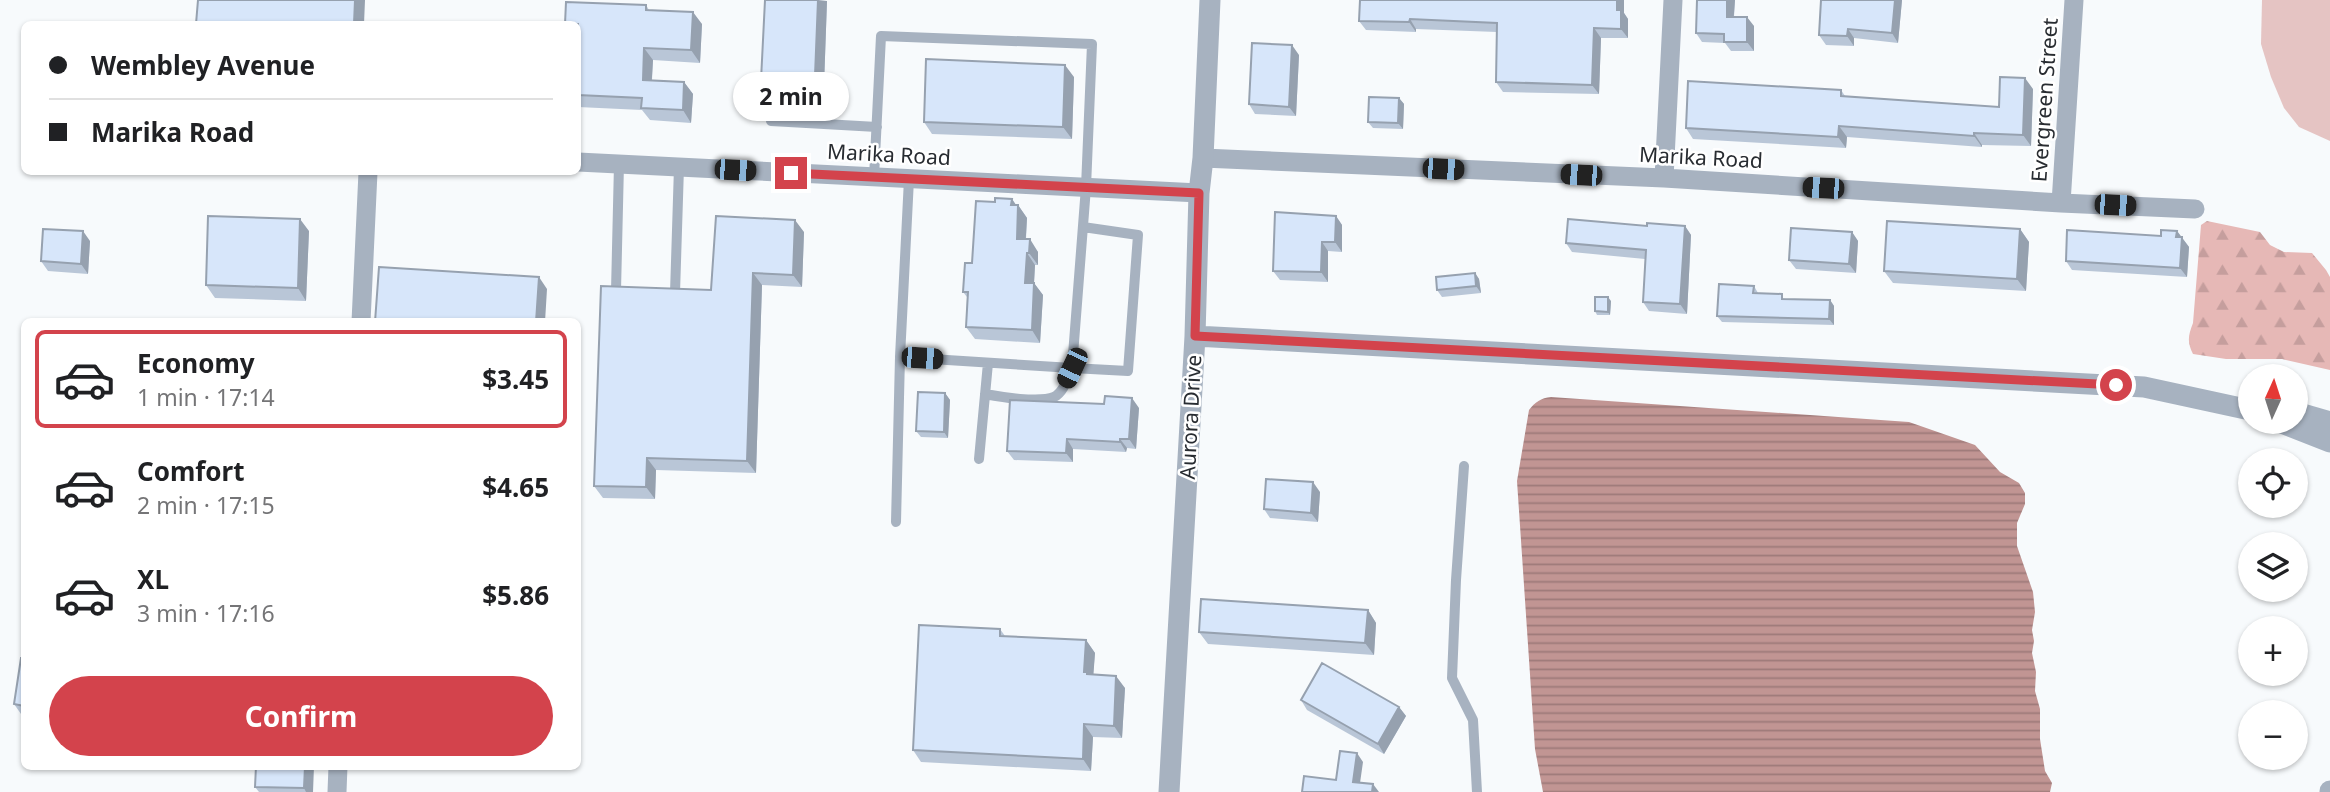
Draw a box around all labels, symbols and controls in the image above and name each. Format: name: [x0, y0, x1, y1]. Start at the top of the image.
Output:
street label: Evergreen Street: [2024, 16, 2064, 183]
text: Wembley Avenue: [91, 47, 315, 83]
callout: 2 min: [733, 72, 849, 120]
text: 2 min: [759, 80, 823, 112]
text: Marika Road: [91, 114, 254, 150]
street label: Marika Road: [826, 137, 952, 171]
street label: Marika Road: [1638, 140, 1764, 174]
route end: [775, 157, 807, 189]
car: [1422, 157, 1465, 181]
car: [714, 158, 757, 182]
car: [1560, 163, 1603, 187]
car: [1802, 176, 1845, 200]
car: [2094, 193, 2137, 217]
text: Economy: [137, 345, 255, 381]
car: [1054, 345, 1091, 391]
car: [901, 346, 944, 370]
icon: car: [53, 348, 116, 411]
street label: Aurora Drive: [1173, 354, 1207, 480]
text: $3.45: [482, 361, 549, 397]
north arrow: [2238, 364, 2308, 434]
map controls: [2238, 364, 2308, 770]
route start: [2100, 369, 2132, 401]
text: 1 min · 17:14: [137, 381, 275, 413]
button: locate: [2238, 448, 2308, 518]
text: Comfort: [137, 453, 245, 489]
icon: car: [53, 456, 116, 519]
text: $4.65: [482, 469, 549, 505]
text: 2 min · 17:15: [137, 489, 275, 521]
button: layers: [2238, 532, 2308, 602]
text: XL: [137, 561, 169, 597]
icon: car: [53, 564, 116, 627]
text: $5.86: [482, 577, 549, 613]
text: 3 min · 17:16: [137, 597, 275, 629]
button: +: [2238, 616, 2308, 686]
button: Confirm: [49, 676, 553, 756]
button: −: [2238, 700, 2308, 770]

